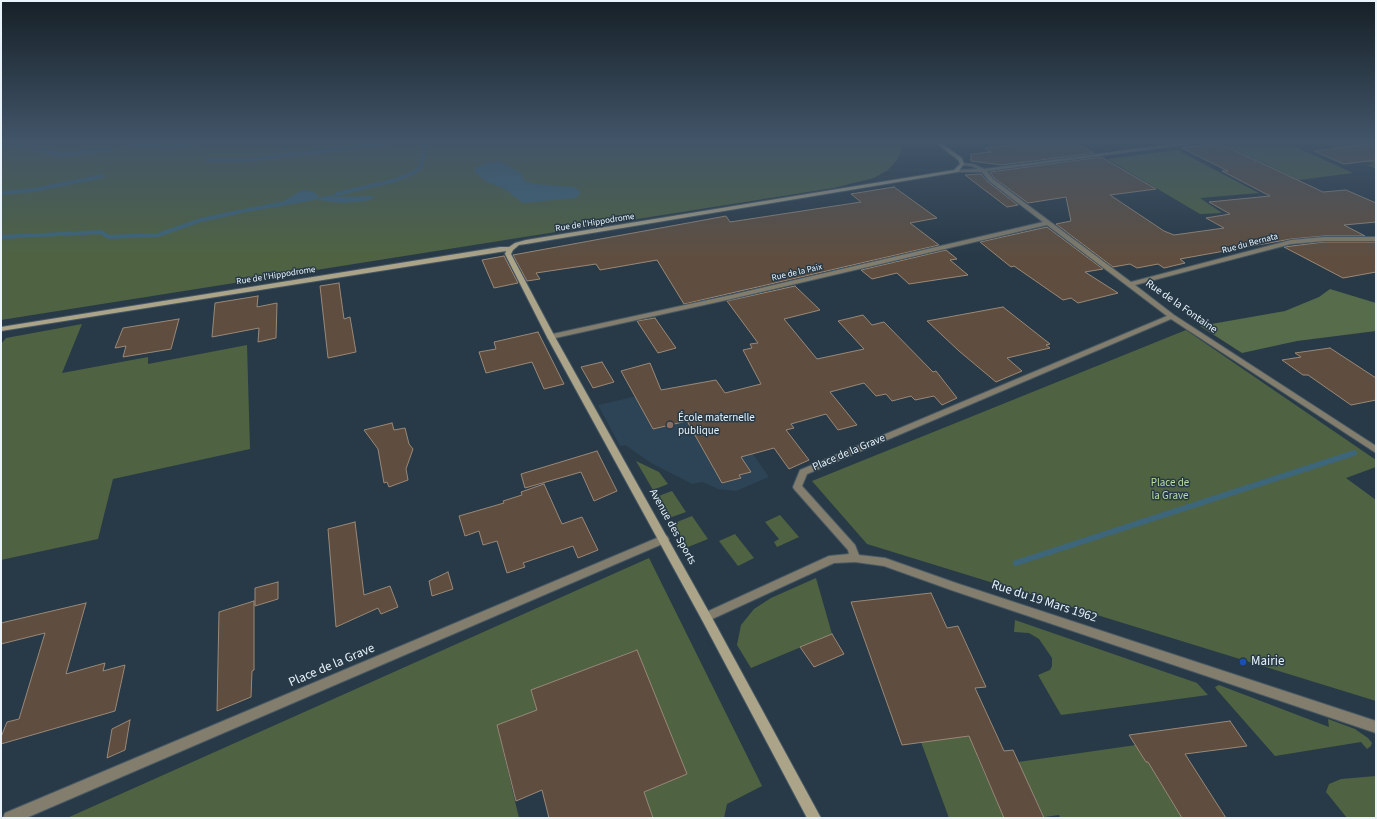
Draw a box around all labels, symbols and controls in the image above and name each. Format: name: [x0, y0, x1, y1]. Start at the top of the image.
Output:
street label: Rue de l'Hippodrome: [555, 211, 635, 235]
street label: Rue du Bernata: [1221, 231, 1279, 257]
street label: Rue de la Paix: [771, 262, 823, 284]
street label: Rue de l'Hippodrome: [236, 264, 316, 288]
street label: Rue de la Fontaine: [1143, 277, 1219, 337]
place label: École maternelle publique: [678, 412, 755, 438]
marker: École maternelle publique: [665, 420, 675, 430]
street label: Place de la Grave: [811, 432, 887, 474]
park label: Place de la Grave: [1151, 477, 1189, 503]
street label: Avenue des Sports: [646, 487, 698, 567]
street label: Rue du 19 Mars 1962: [989, 578, 1099, 626]
street label: Place de la Grave: [287, 641, 377, 691]
place label: Mairie: [1251, 654, 1284, 670]
marker: Mairie: [1238, 657, 1248, 667]

